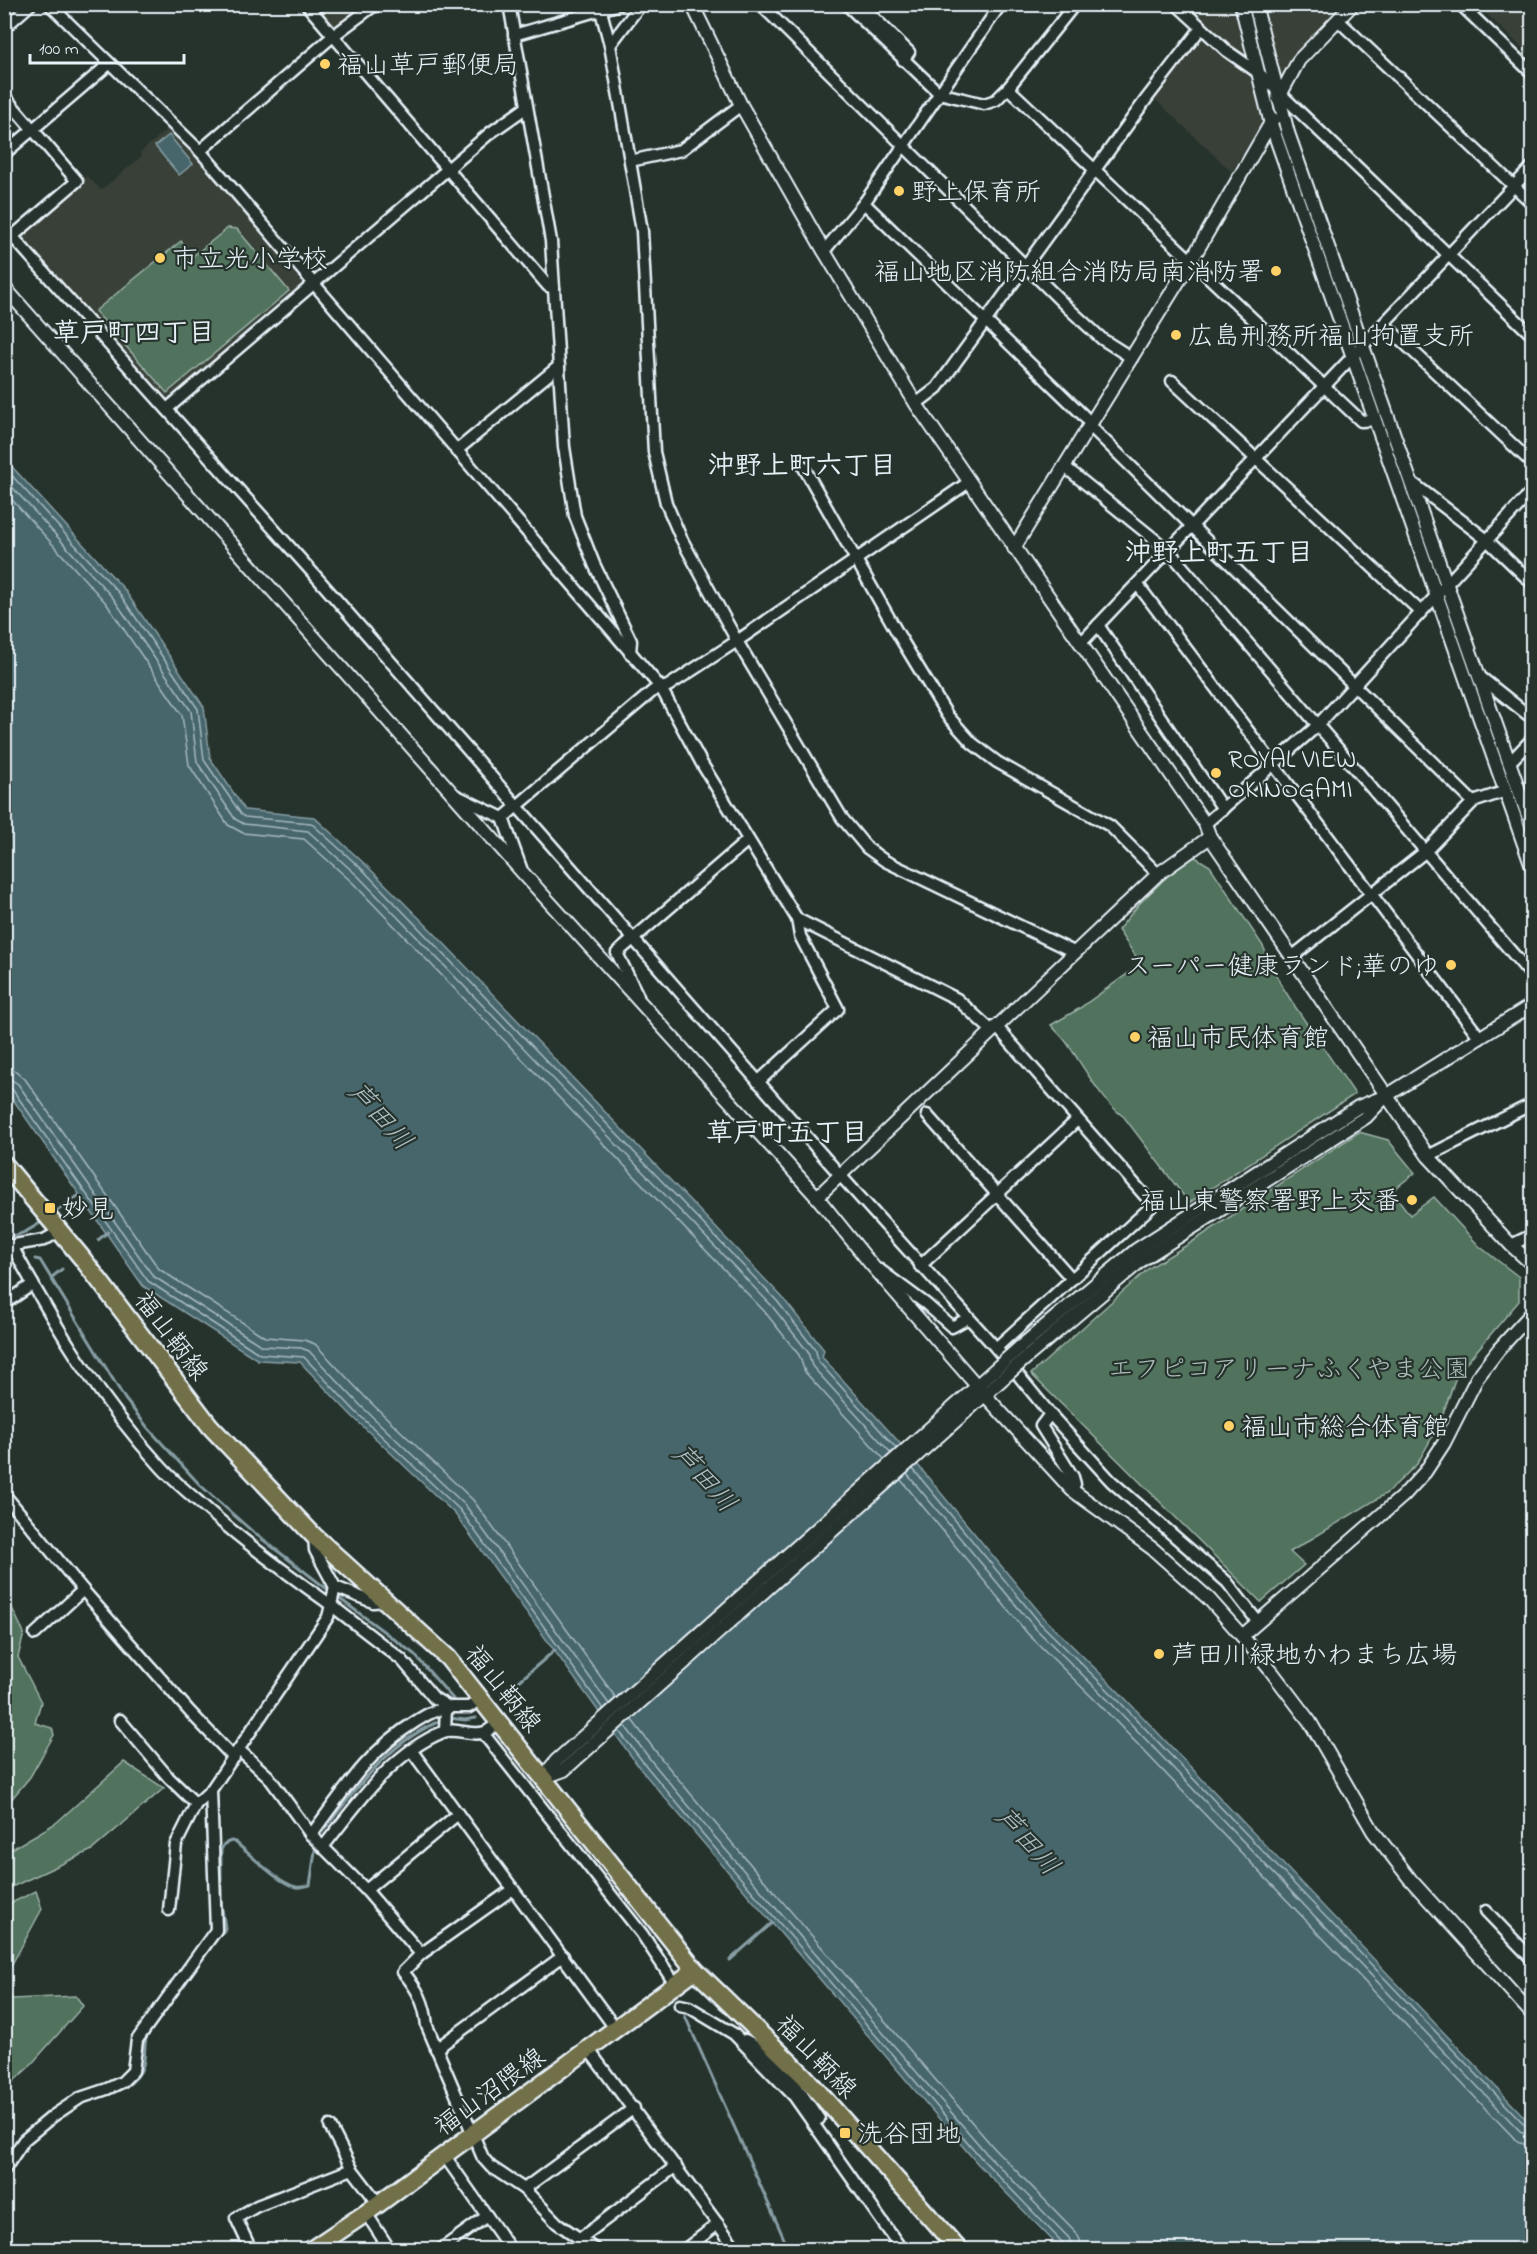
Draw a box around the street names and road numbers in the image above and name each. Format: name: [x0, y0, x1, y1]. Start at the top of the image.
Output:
street label: 福山鞆線: [123, 1284, 216, 1390]
street label: 福山鞆線: [454, 1638, 549, 1742]
street label: 福山鞆線: [765, 2007, 865, 2109]
street label: 福山沼隈線: [427, 2040, 555, 2147]

